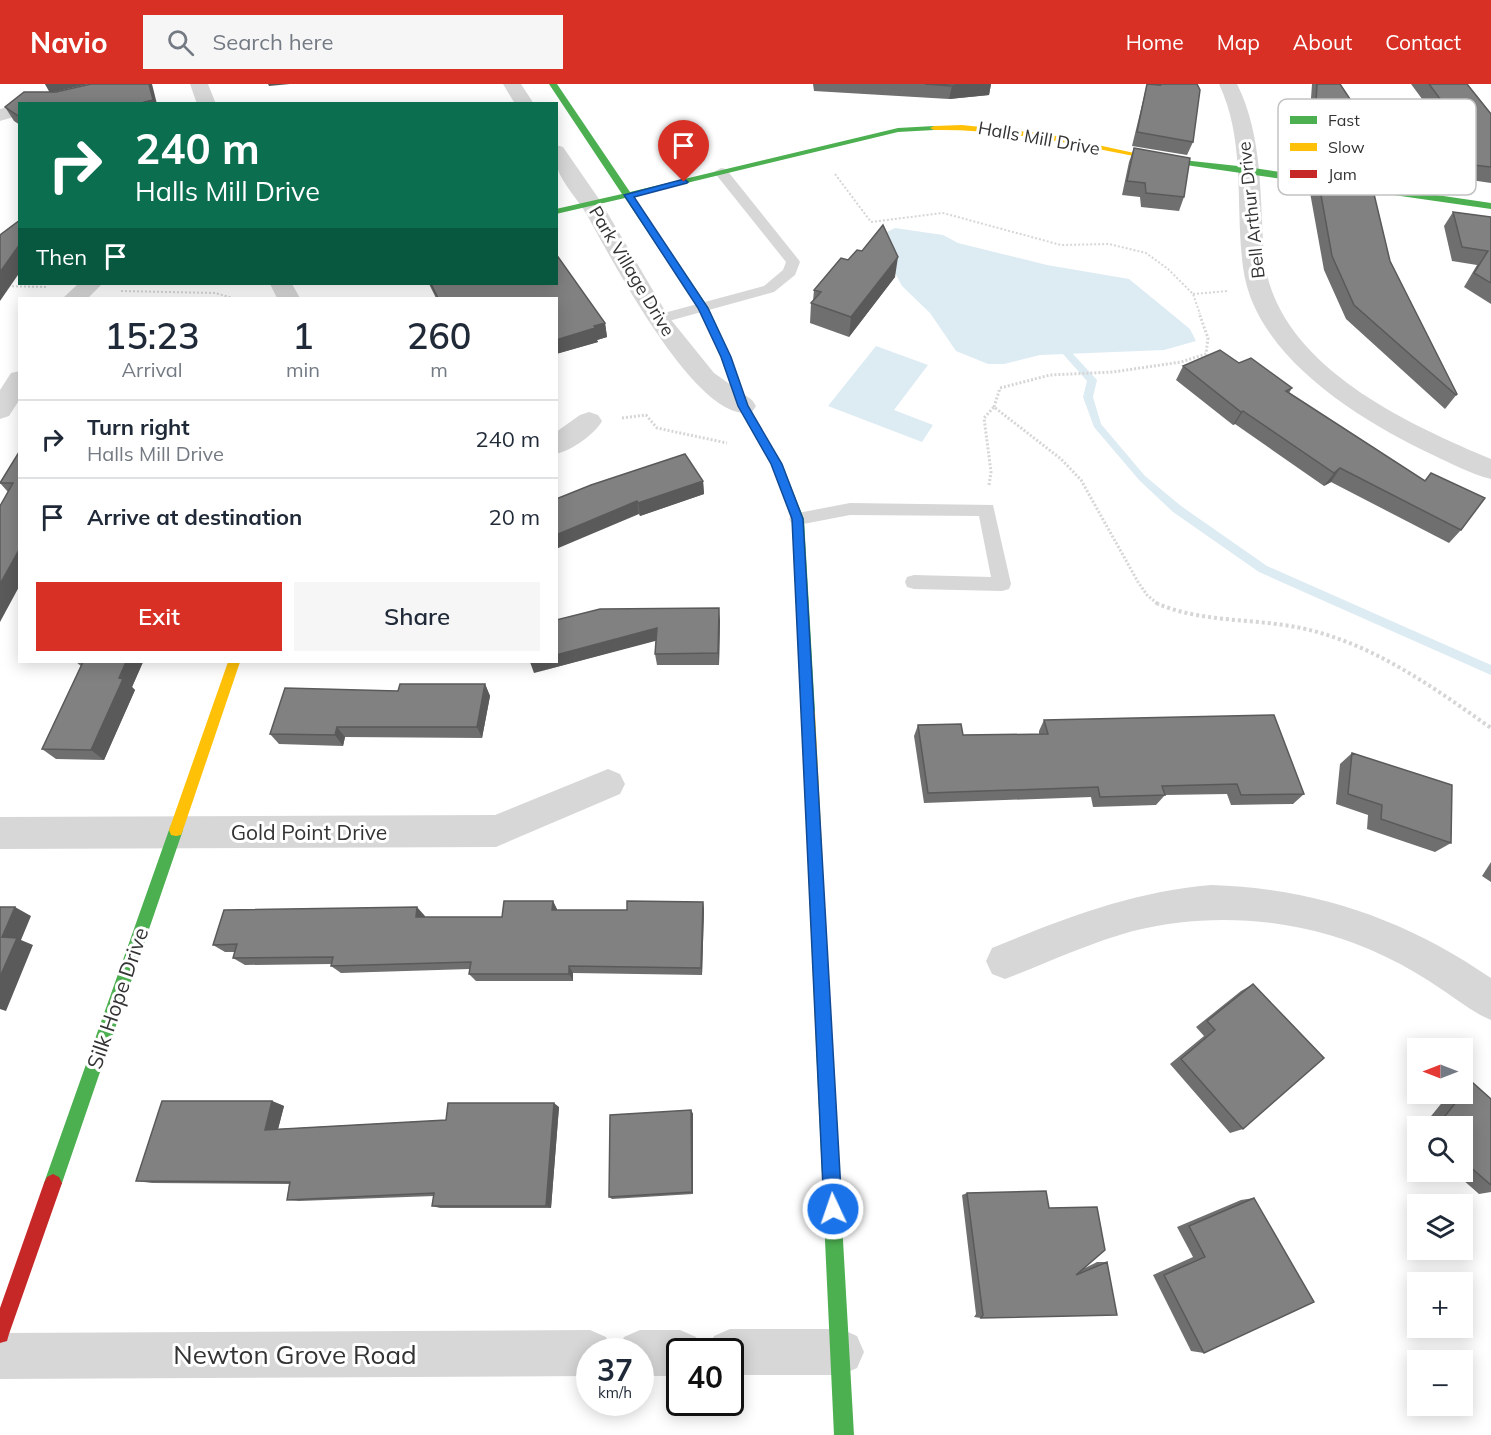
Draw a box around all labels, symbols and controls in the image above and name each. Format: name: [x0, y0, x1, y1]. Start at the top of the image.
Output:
search box: [143, 15, 563, 69]
text: Navio: [30, 25, 107, 60]
icon: search: [164, 26, 197, 59]
text: Search here: [212, 28, 333, 56]
text: Home: [1126, 29, 1184, 55]
text: Map: [1217, 29, 1260, 55]
text: About: [1293, 29, 1352, 55]
text: Contact: [1385, 29, 1461, 55]
legend: [1278, 99, 1476, 195]
text: Fast: [1328, 110, 1360, 130]
street label: Halls Mill Drive: [976, 116, 1102, 160]
pin: [658, 120, 709, 182]
text: 240 m: [135, 122, 260, 175]
icon: right: [36, 126, 114, 204]
icon: arrive: [667, 129, 700, 162]
text: Slow: [1328, 137, 1365, 157]
street label: Bell Arthur Drive: [1232, 140, 1270, 280]
text: Jam: [1328, 164, 1357, 184]
text: Halls Mill Drive: [135, 174, 320, 208]
street label: Park Village Drive: [584, 202, 680, 340]
icon: arrive: [99, 240, 132, 273]
text: Then: [36, 243, 87, 271]
text: 15:23: [105, 313, 199, 358]
text: 1: [292, 313, 314, 358]
text: 260: [407, 313, 471, 358]
text: Arrival: [121, 357, 183, 382]
text: min: [286, 357, 320, 382]
text: m: [430, 357, 448, 382]
text: Turn right: [87, 413, 190, 441]
icon: right: [36, 423, 69, 456]
text: 240 m: [475, 425, 540, 453]
text: Halls Mill Drive: [87, 441, 224, 466]
icon: arrive: [36, 501, 69, 534]
text: Arrive at destination: [87, 503, 302, 531]
text: 20 m: [489, 503, 540, 531]
button: Exit: [36, 582, 282, 651]
button: Share: [294, 582, 540, 651]
street label: Gold Point Drive: [231, 819, 387, 845]
street label: Silk Hope Drive: [81, 924, 153, 1072]
north arrow: [1407, 1038, 1473, 1104]
map controls: [1407, 1038, 1473, 1416]
button: search: [1407, 1116, 1473, 1182]
position arrow: [801, 1177, 865, 1241]
button: layers: [1407, 1194, 1473, 1260]
button: +: [1407, 1272, 1473, 1338]
street label: Newton Grove Road: [173, 1338, 417, 1371]
speed limit sign: 40: [666, 1338, 744, 1416]
button: −: [1407, 1350, 1473, 1416]
text: 37: [597, 1351, 633, 1389]
text: km/h: [598, 1383, 632, 1402]

